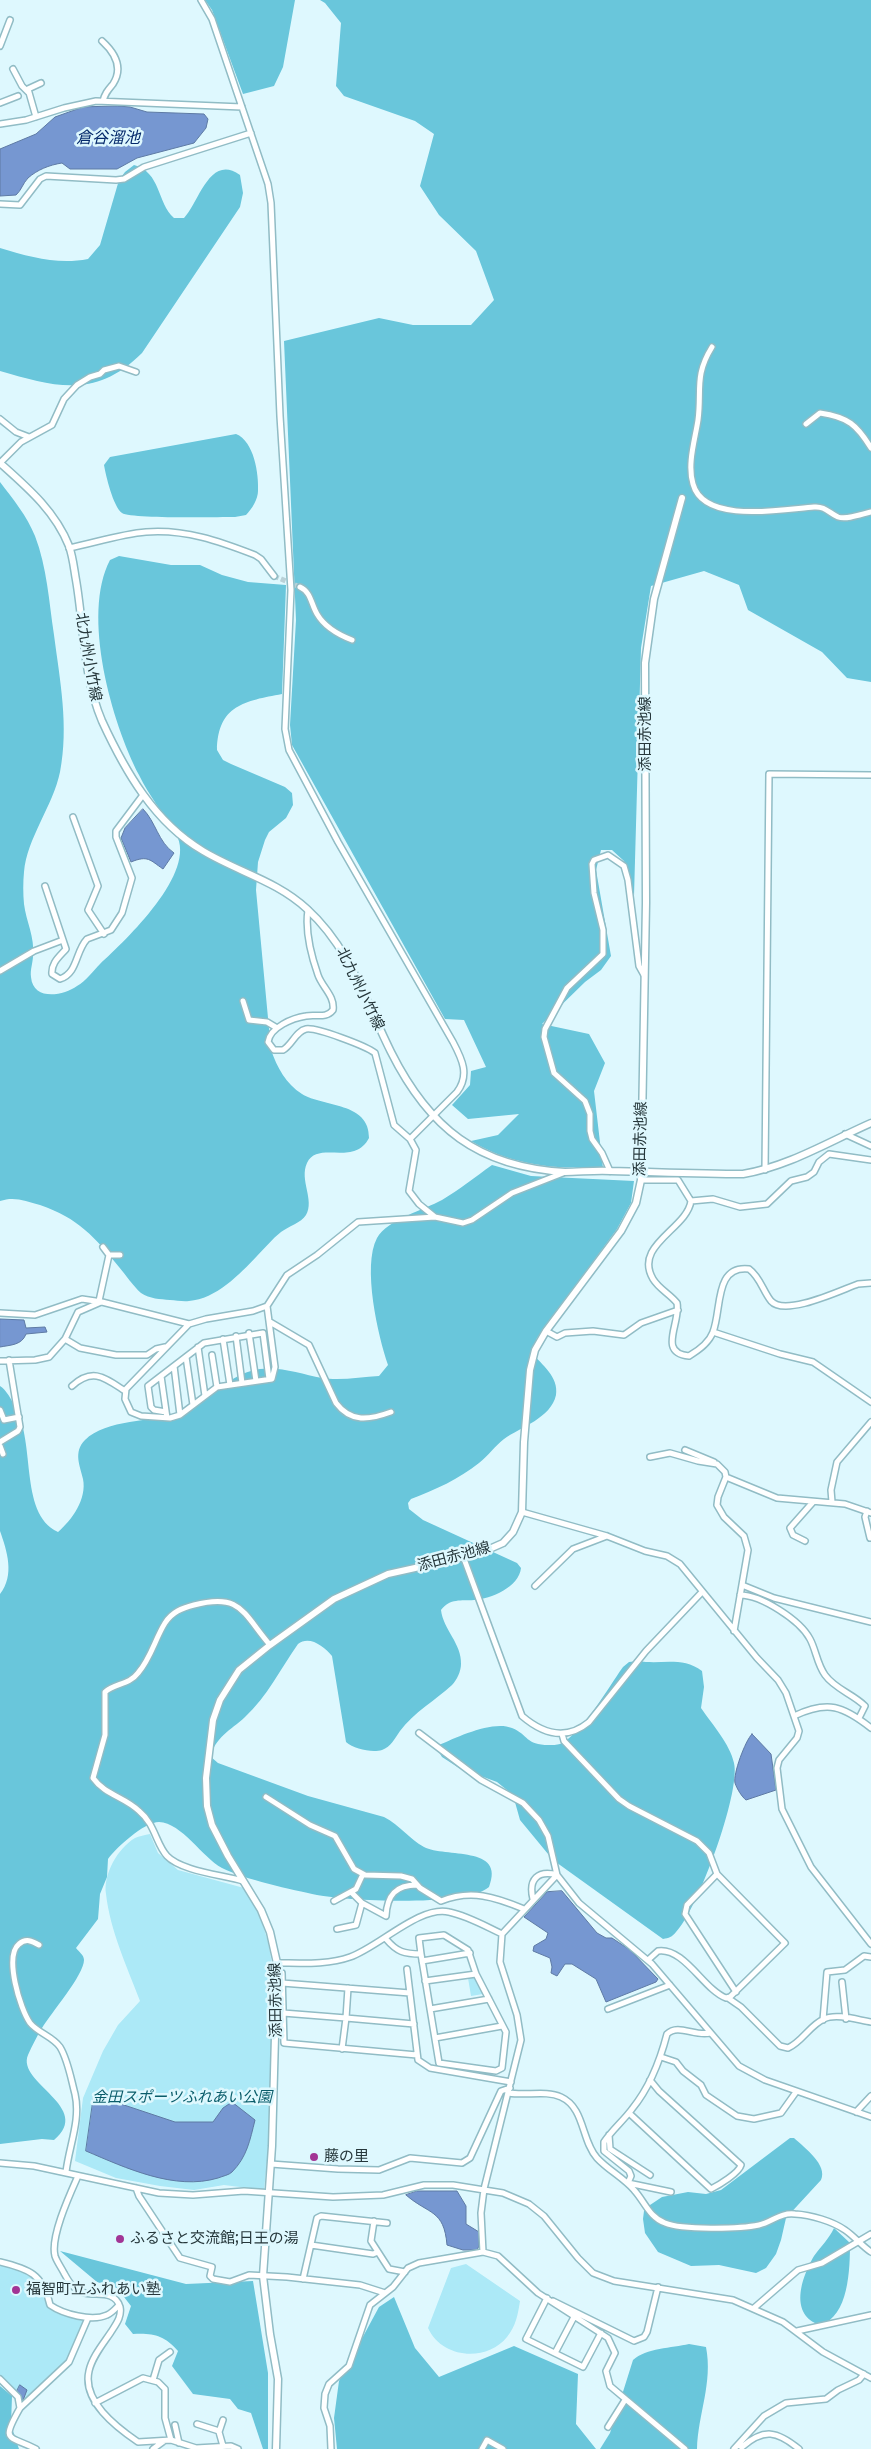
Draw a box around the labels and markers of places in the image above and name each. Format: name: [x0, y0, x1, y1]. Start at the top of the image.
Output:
place label: 藤の里: [324, 2148, 369, 2166]
marker: 藤の里: [308, 2151, 320, 2163]
place label: ふるさと交流館;日王の湯: [130, 2230, 299, 2248]
marker: ふるさと交流館;日王の湯: [114, 2233, 126, 2245]
place label: 福智町立ふれあい塾: [26, 2281, 161, 2299]
marker: 福智町立ふれあい塾: [10, 2284, 22, 2296]

